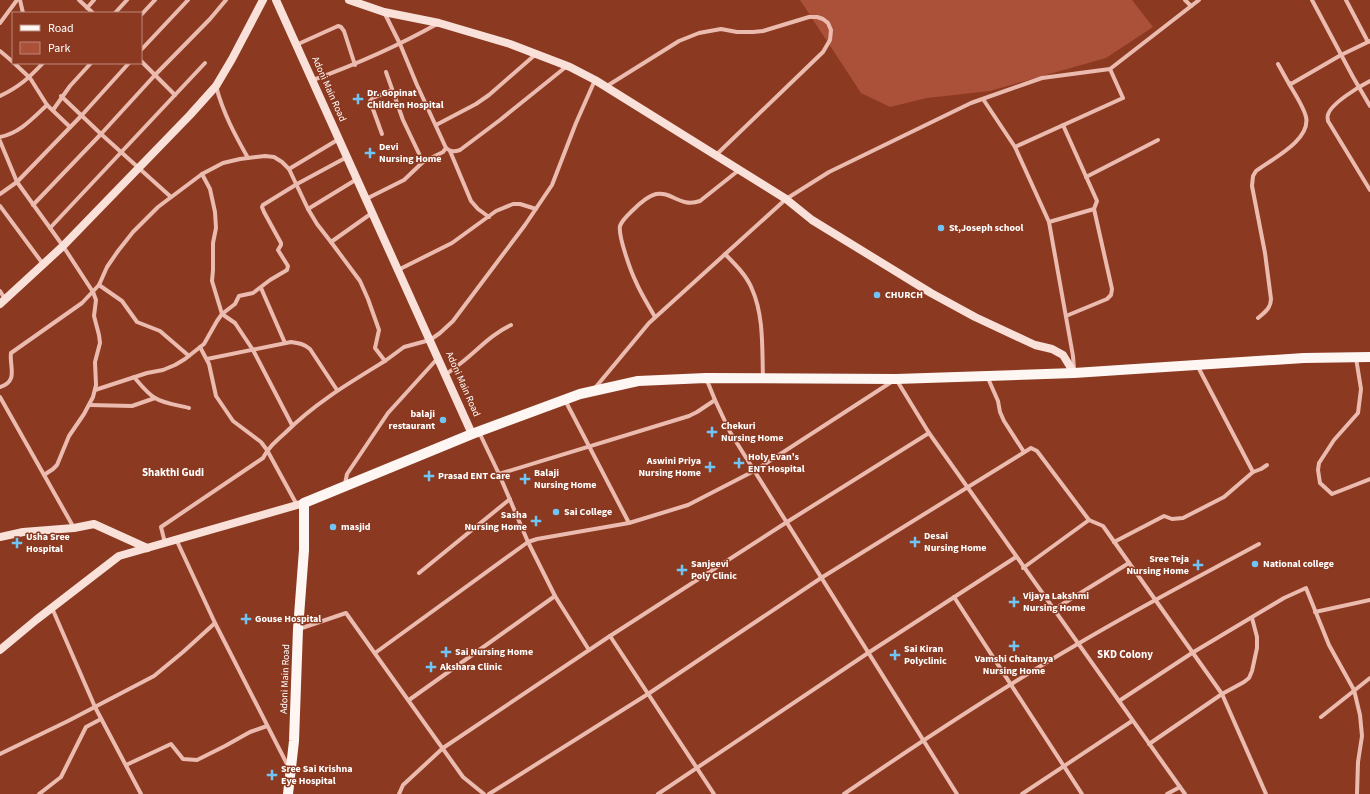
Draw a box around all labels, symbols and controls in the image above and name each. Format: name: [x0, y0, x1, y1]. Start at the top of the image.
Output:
legend: [12, 12, 142, 64]
text: Road: [48, 20, 74, 37]
text: Park: [48, 40, 70, 57]
street label: Adoni Main Road: [308, 54, 350, 124]
place label: Dr. Gopinat Children Hospital: [367, 86, 444, 112]
marker: Dr. Gopinat Children Hospital: [352, 93, 364, 105]
place label: Devi Nursing Home: [379, 140, 442, 166]
marker: Devi Nursing Home: [364, 147, 376, 159]
place label: St,Joseph school: [949, 221, 1024, 235]
marker: St,Joseph school: [936, 223, 946, 233]
place label: CHURCH: [885, 288, 923, 302]
marker: CHURCH: [872, 290, 882, 300]
street label: Adoni Main Road: [442, 349, 484, 419]
place label: balaji restaurant: [389, 407, 435, 433]
marker: balaji restaurant: [438, 415, 448, 425]
place label: Chekuri Nursing Home: [721, 419, 784, 445]
marker: Chekuri Nursing Home: [706, 426, 718, 438]
place label: Holy Evan's ENT Hospital: [748, 450, 805, 476]
place label: Aswini Priya Nursing Home: [638, 454, 701, 480]
marker: Holy Evan's ENT Hospital: [733, 457, 745, 469]
marker: Aswini Priya Nursing Home: [704, 461, 716, 473]
district label: Shakthi Gudi: [142, 465, 204, 480]
place label: Balaji Nursing Home: [534, 466, 597, 492]
place label: Prasad ENT Care: [438, 469, 510, 483]
marker: Prasad ENT Care: [423, 470, 435, 482]
marker: Balaji Nursing Home: [519, 473, 531, 485]
place label: Sai College: [564, 505, 612, 519]
marker: Sai College: [551, 507, 561, 517]
place label: Sasha Nursing Home: [464, 508, 527, 534]
marker: Sasha Nursing Home: [530, 515, 542, 527]
place label: masjid: [341, 520, 371, 534]
marker: masjid: [328, 522, 338, 532]
place label: Desai Nursing Home: [924, 529, 987, 555]
place label: Usha Sree Hospital: [26, 530, 70, 556]
marker: Desai Nursing Home: [909, 536, 921, 548]
marker: Usha Sree Hospital: [11, 537, 23, 549]
place label: Sree Teja Nursing Home: [1126, 552, 1189, 578]
place label: Sanjeevi Poly Clinic: [691, 557, 737, 583]
place label: National college: [1263, 557, 1334, 571]
marker: Sree Teja Nursing Home: [1192, 559, 1204, 571]
marker: National college: [1250, 559, 1260, 569]
marker: Sanjeevi Poly Clinic: [676, 564, 688, 576]
place label: Vijaya Lakshmi Nursing Home: [1022, 589, 1089, 615]
marker: Vijaya Lakshmi Nursing Home: [1008, 596, 1020, 608]
place label: Gouse Hospital: [255, 612, 321, 626]
marker: Gouse Hospital: [240, 613, 252, 625]
marker: Vamshi Chaitanya Nursing Home: [1008, 640, 1020, 652]
place label: Sai Kiran Polyclinic: [904, 642, 947, 668]
street label: Adoni Main Road: [277, 644, 293, 714]
place label: Sai Nursing Home: [455, 645, 533, 659]
marker: Sai Nursing Home: [440, 646, 452, 658]
district label: SKD Colony: [1097, 647, 1153, 662]
marker: Sai Kiran Polyclinic: [889, 649, 901, 661]
place label: Vamshi Chaitanya Nursing Home: [974, 652, 1053, 678]
place label: Akshara Clinic: [439, 660, 503, 674]
marker: Akshara Clinic: [425, 661, 437, 673]
place label: Sree Sai Krishna Eye Hospital: [281, 762, 352, 788]
marker: Sree Sai Krishna Eye Hospital: [266, 769, 278, 781]

